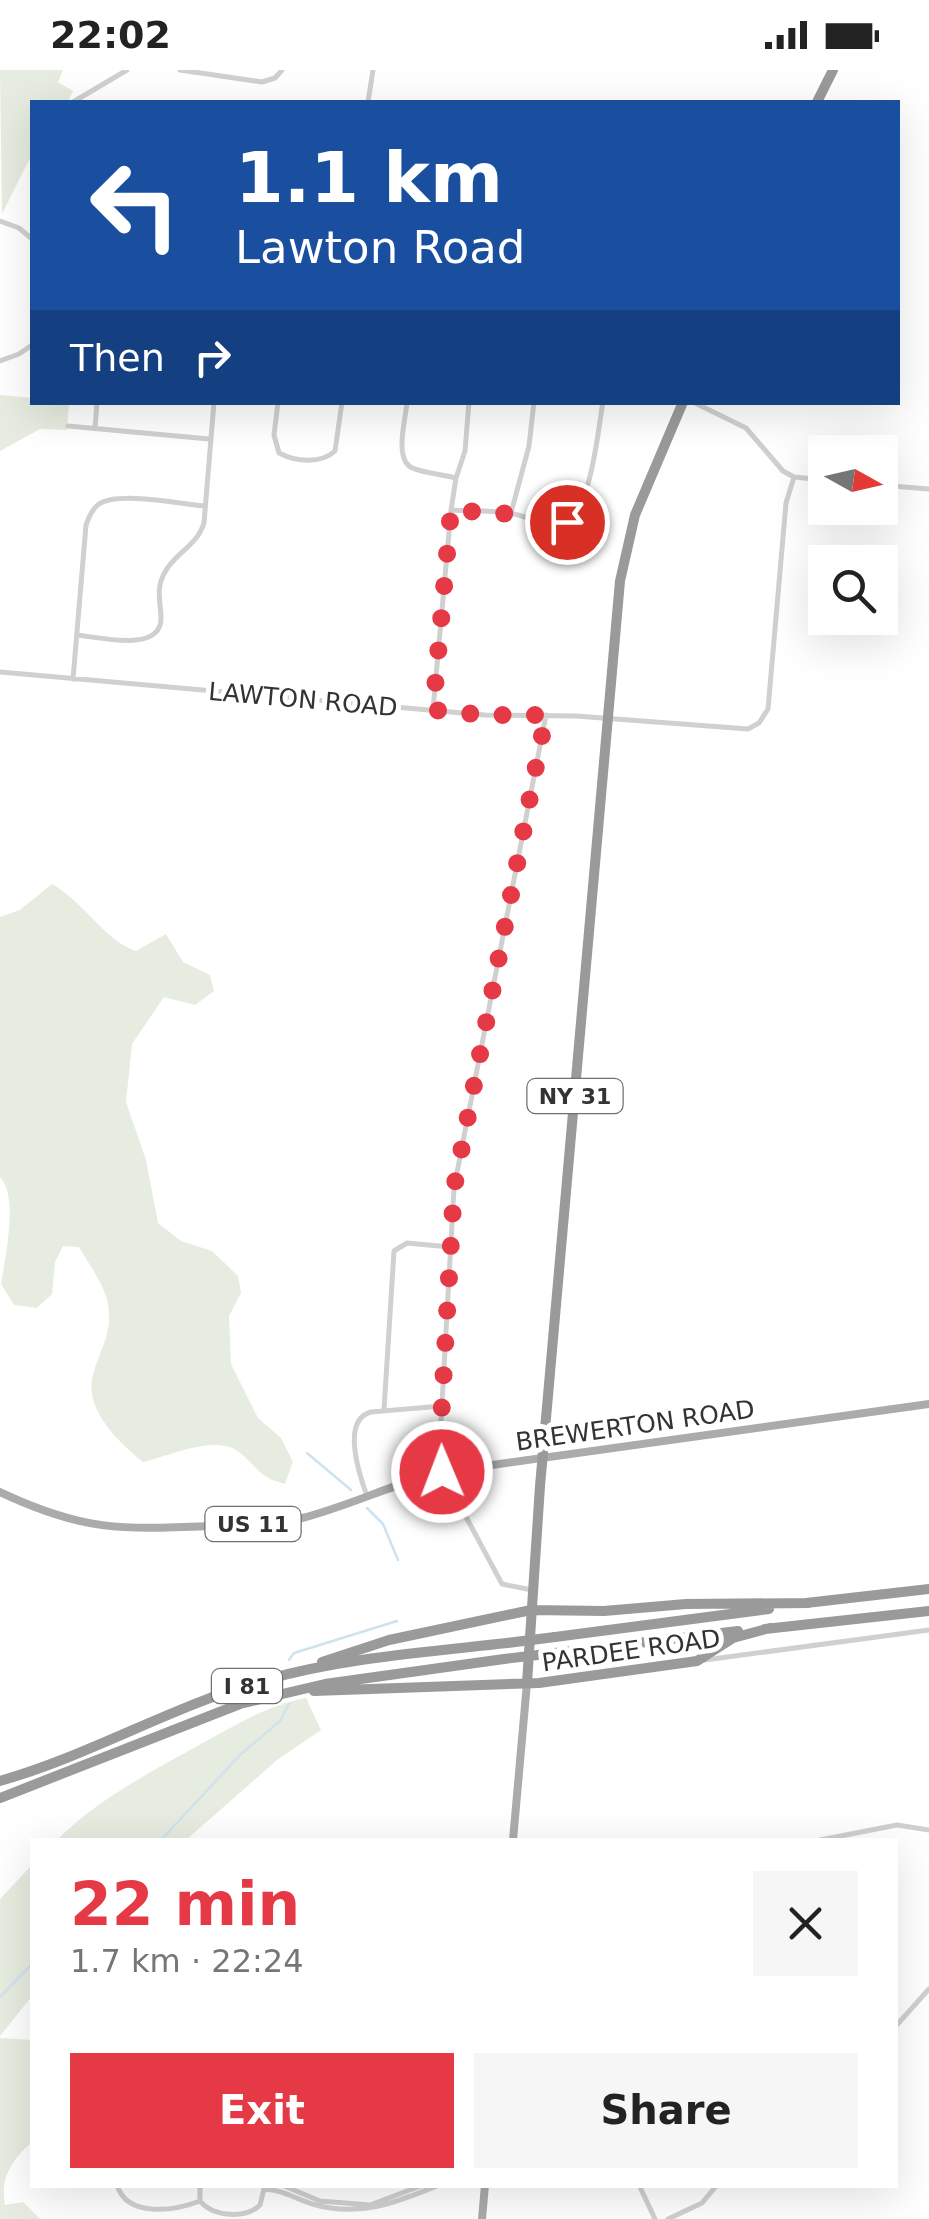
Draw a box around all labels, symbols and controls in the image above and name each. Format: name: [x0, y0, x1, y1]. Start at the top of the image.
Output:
text: 22:02: [50, 13, 171, 57]
text: 1.1 km: [235, 137, 503, 219]
icon: left: [70, 140, 200, 270]
text: Lawton Road: [235, 221, 525, 274]
icon: right: [185, 330, 240, 385]
text: Then: [70, 336, 165, 380]
north arrow: [808, 435, 898, 525]
map controls: [808, 435, 898, 635]
pin: [525, 480, 610, 565]
icon: arrive: [540, 495, 595, 550]
button: search: [808, 545, 898, 635]
street label: LAWTON ROAD: [207, 677, 399, 722]
road number: NY 31: [528, 1079, 622, 1113]
street label: BREWERTON ROAD: [514, 1394, 756, 1457]
position arrow: [390, 1420, 494, 1524]
road number: US 11: [206, 1507, 300, 1541]
street label: PARDEE ROAD: [540, 1624, 722, 1677]
road number: I 81: [212, 1669, 282, 1703]
text: 22 min: [70, 1869, 300, 1939]
button: close: [753, 1871, 858, 1976]
text: 1.7 km · 22:24: [70, 1942, 304, 1980]
button: Exit: [70, 2053, 454, 2168]
button: Share: [474, 2053, 858, 2168]

